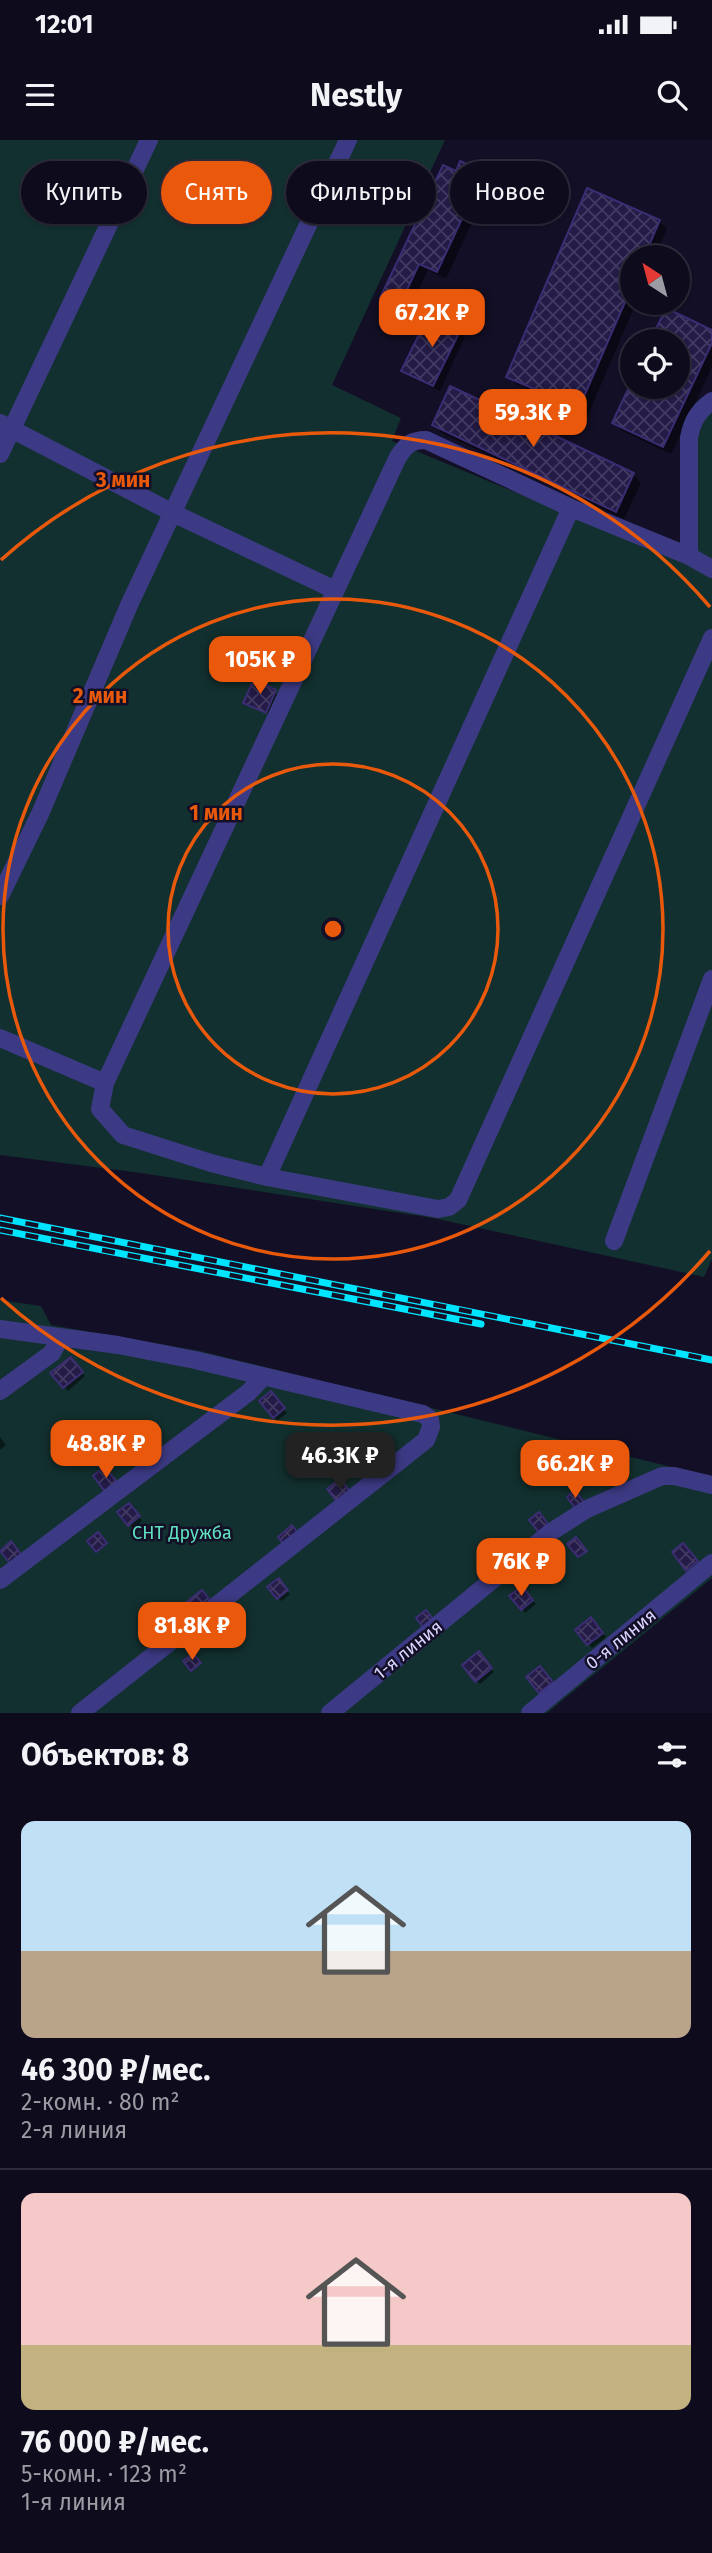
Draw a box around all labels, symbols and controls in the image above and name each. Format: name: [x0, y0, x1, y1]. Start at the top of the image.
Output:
text: 12:01: [35, 9, 93, 40]
icon: menu: [21, 76, 59, 114]
text: Nestly: [310, 76, 402, 114]
icon: search: [653, 76, 691, 114]
chip: Купить: [21, 161, 147, 224]
chip: Снять: [161, 161, 272, 224]
chip: Фильтры: [286, 161, 436, 224]
chip: Новое: [450, 161, 569, 224]
north arrow: [620, 245, 690, 315]
map controls: [620, 245, 690, 399]
pin: 67.2K ₽: [367, 290, 497, 349]
text: 67.2K ₽: [395, 298, 469, 326]
button: locate: [620, 329, 690, 399]
pin: 59.3K ₽: [468, 390, 598, 449]
text: 59.3K ₽: [495, 398, 571, 426]
text: 3 мин: [95, 467, 150, 493]
pin: 105K ₽: [203, 636, 317, 696]
text: 105K ₽: [225, 645, 295, 673]
text: 2 мин: [73, 683, 127, 709]
text: 1 мин: [189, 800, 243, 826]
centre of rings: [321, 917, 345, 941]
pin: 48.8K ₽: [41, 1420, 171, 1480]
text: 48.8K ₽: [67, 1429, 145, 1457]
pin: 46.3K ₽: [275, 1432, 405, 1492]
pin: 66.2K ₽: [510, 1440, 640, 1500]
text: 46.3K ₽: [301, 1441, 379, 1469]
text: 66.2K ₽: [536, 1449, 614, 1477]
park label: СНТ Дружба: [132, 1522, 232, 1544]
pin: 76K ₽: [472, 1538, 570, 1598]
text: 76K ₽: [492, 1547, 550, 1575]
pin: 81.8K ₽: [127, 1602, 257, 1662]
street label: 0-я линия: [581, 1604, 661, 1674]
text: 81.8K ₽: [154, 1611, 230, 1639]
street label: 1-я линия: [369, 1616, 447, 1684]
icon: filters: [653, 1736, 691, 1774]
text: Объектов: 8: [21, 1737, 189, 1773]
icon: home: [293, 1867, 419, 1993]
text: 46 300 ₽/мес.: [21, 2052, 210, 2088]
text: 2-комн. · 80 m²: [21, 2088, 180, 2116]
text: 2-я линия: [21, 2116, 127, 2144]
icon: home: [293, 2239, 419, 2365]
text: 76 000 ₽/мес.: [21, 2424, 209, 2460]
text: 5-комн. · 123 m²: [21, 2460, 187, 2488]
text: 1-я линия: [21, 2488, 126, 2516]

